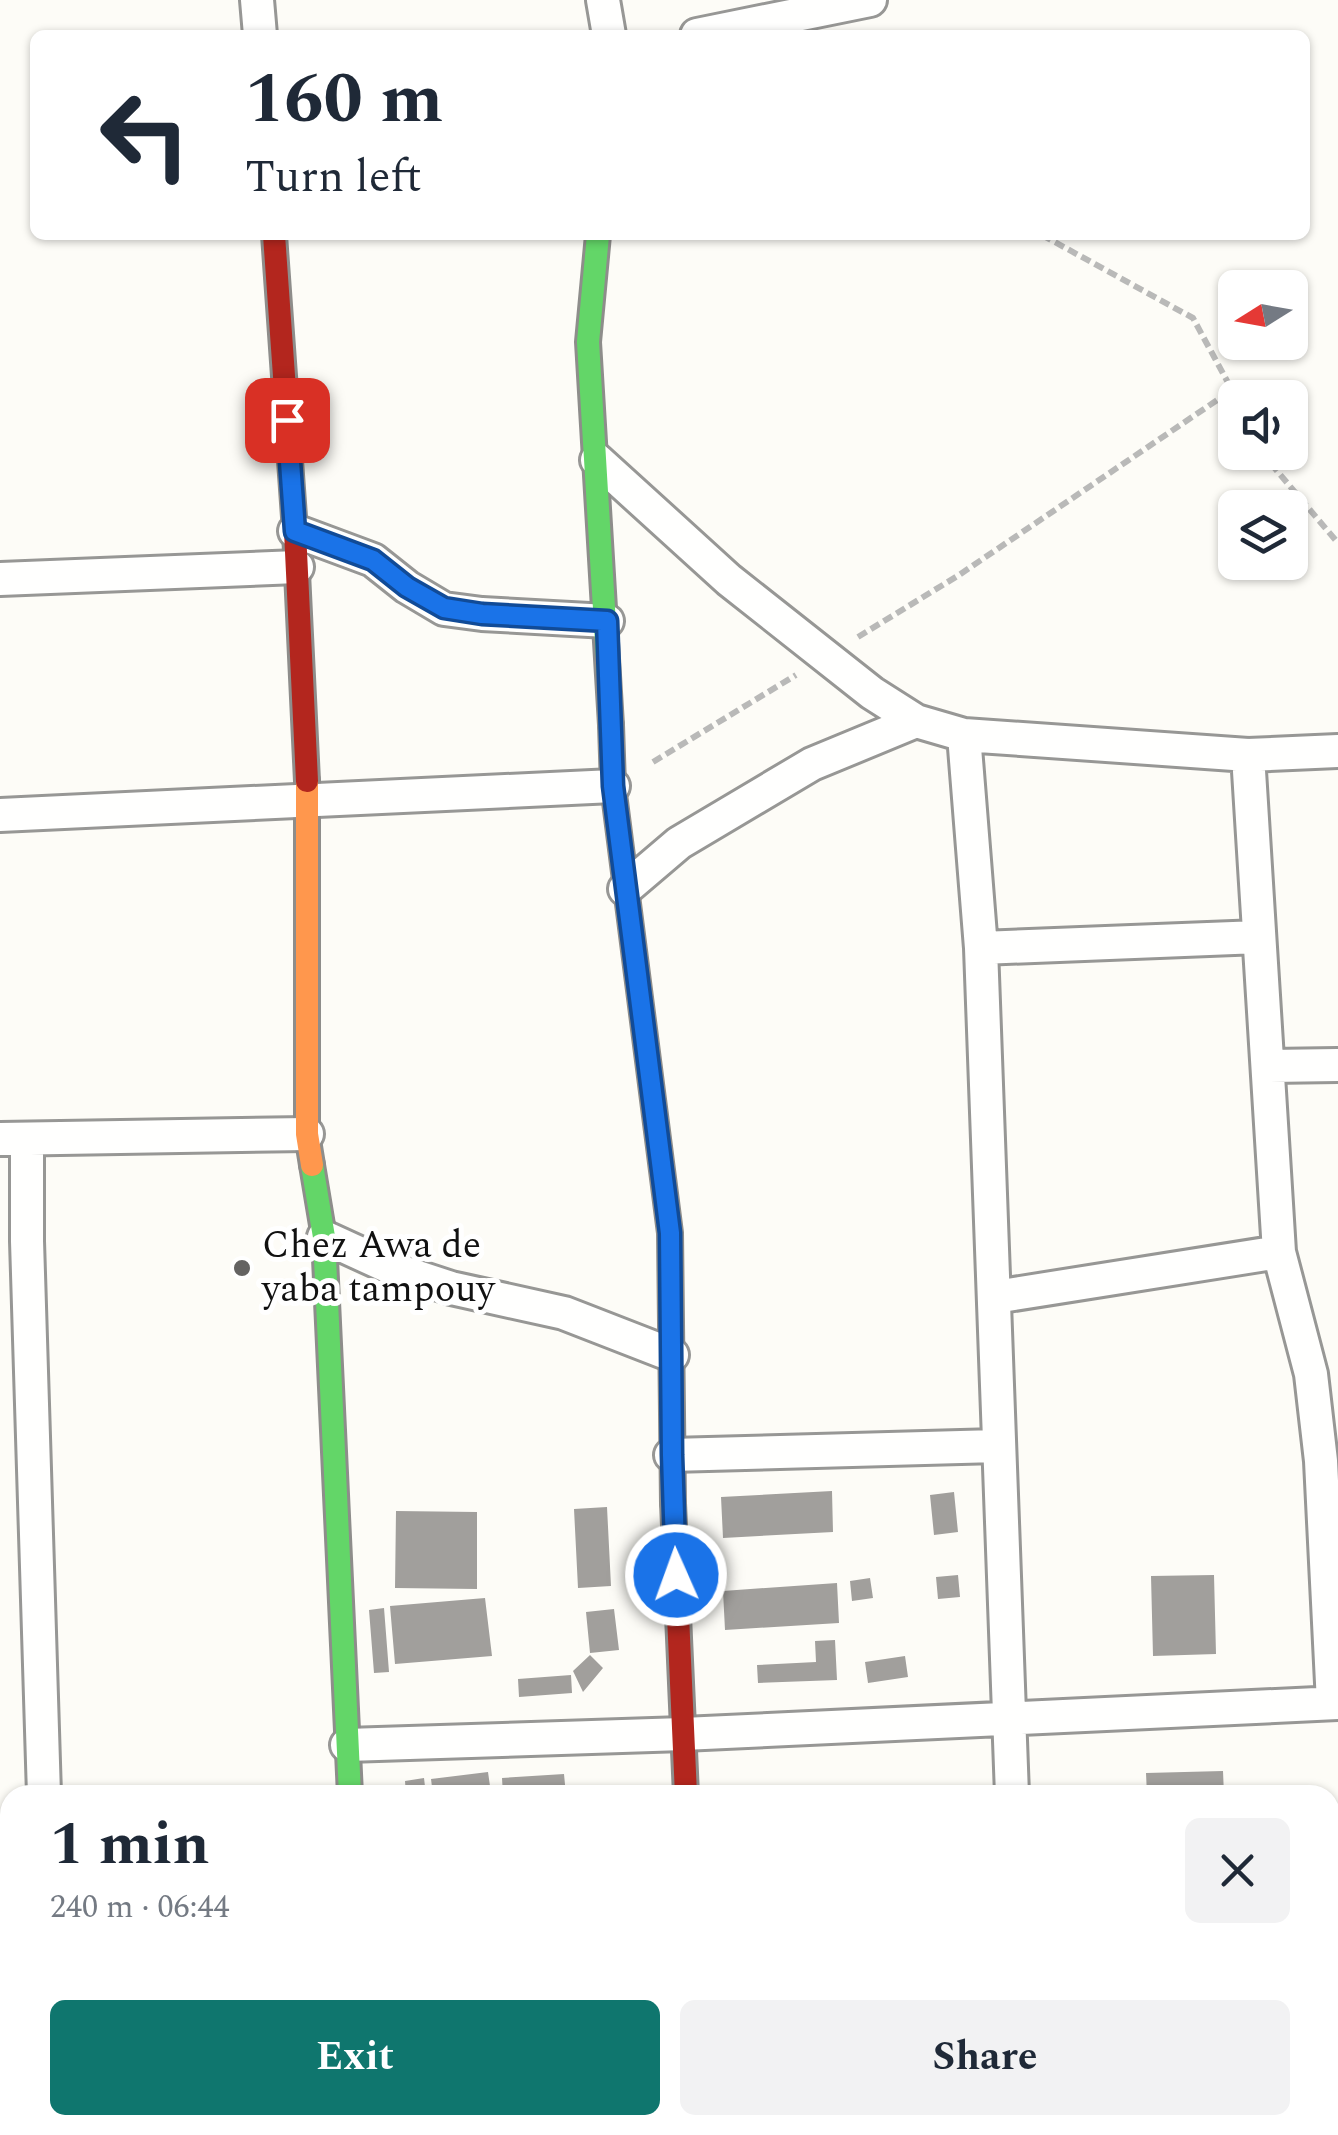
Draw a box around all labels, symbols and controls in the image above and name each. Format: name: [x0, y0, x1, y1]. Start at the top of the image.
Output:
text: 160 m: [245, 47, 443, 153]
icon: left: [80, 70, 210, 200]
text: Turn left: [245, 143, 422, 212]
north arrow: [1218, 270, 1308, 360]
map controls: [1218, 270, 1308, 580]
pin: [245, 378, 330, 463]
button: sound: [1218, 380, 1308, 470]
icon: arrive: [260, 393, 315, 448]
button: layers: [1218, 490, 1308, 580]
place label: Chez Awa de yaba tampouy: [261, 1217, 496, 1319]
marker: Chez Awa de yaba tampouy: [231, 1257, 253, 1279]
position arrow: [624, 1523, 728, 1627]
text: 1 min: [50, 1799, 210, 1891]
button: close: [1185, 1818, 1290, 1923]
text: 240 m · 06:44: [50, 1883, 230, 1932]
button: Exit: [50, 2000, 660, 2115]
button: Share: [680, 2000, 1290, 2115]

